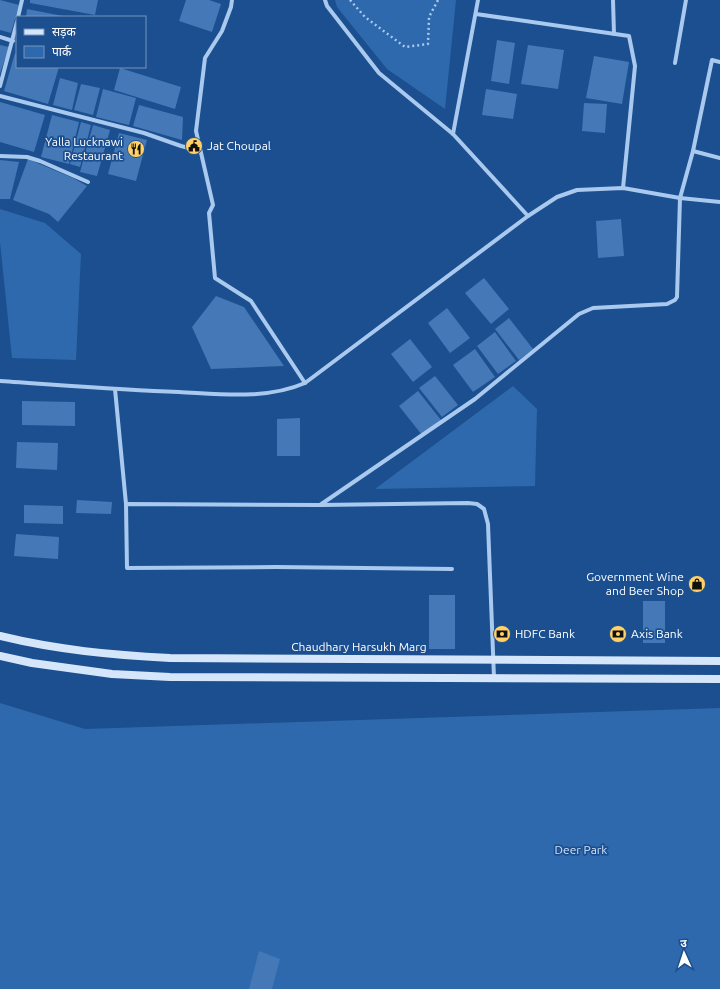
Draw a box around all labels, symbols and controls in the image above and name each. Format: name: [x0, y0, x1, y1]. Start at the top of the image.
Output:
legend: [16, 16, 146, 68]
text: सड़क: [52, 25, 77, 39]
text: पार्क: [52, 45, 72, 58]
place label: Yalla Lucknawi Restaurant: [45, 135, 123, 162]
public building icon: Jat Choupal: [184, 136, 204, 156]
restaurant icon: Yalla Lucknawi Restaurant: [126, 139, 146, 159]
place label: Jat Choupal: [207, 139, 271, 152]
place label: Government Wine and Beer Shop: [586, 570, 684, 597]
shop icon: Government Wine and Beer Shop: [687, 574, 707, 594]
bank icon: HDFC Bank: [492, 624, 512, 644]
bank icon: Axis Bank: [608, 624, 628, 644]
place label: HDFC Bank: [515, 627, 575, 640]
place label: Axis Bank: [631, 627, 683, 640]
street label: Chaudhary Harsukh Marg: [291, 640, 427, 653]
park label: Deer Park: [555, 843, 607, 856]
north arrow: [664, 933, 704, 973]
text: उ: [680, 937, 688, 949]

